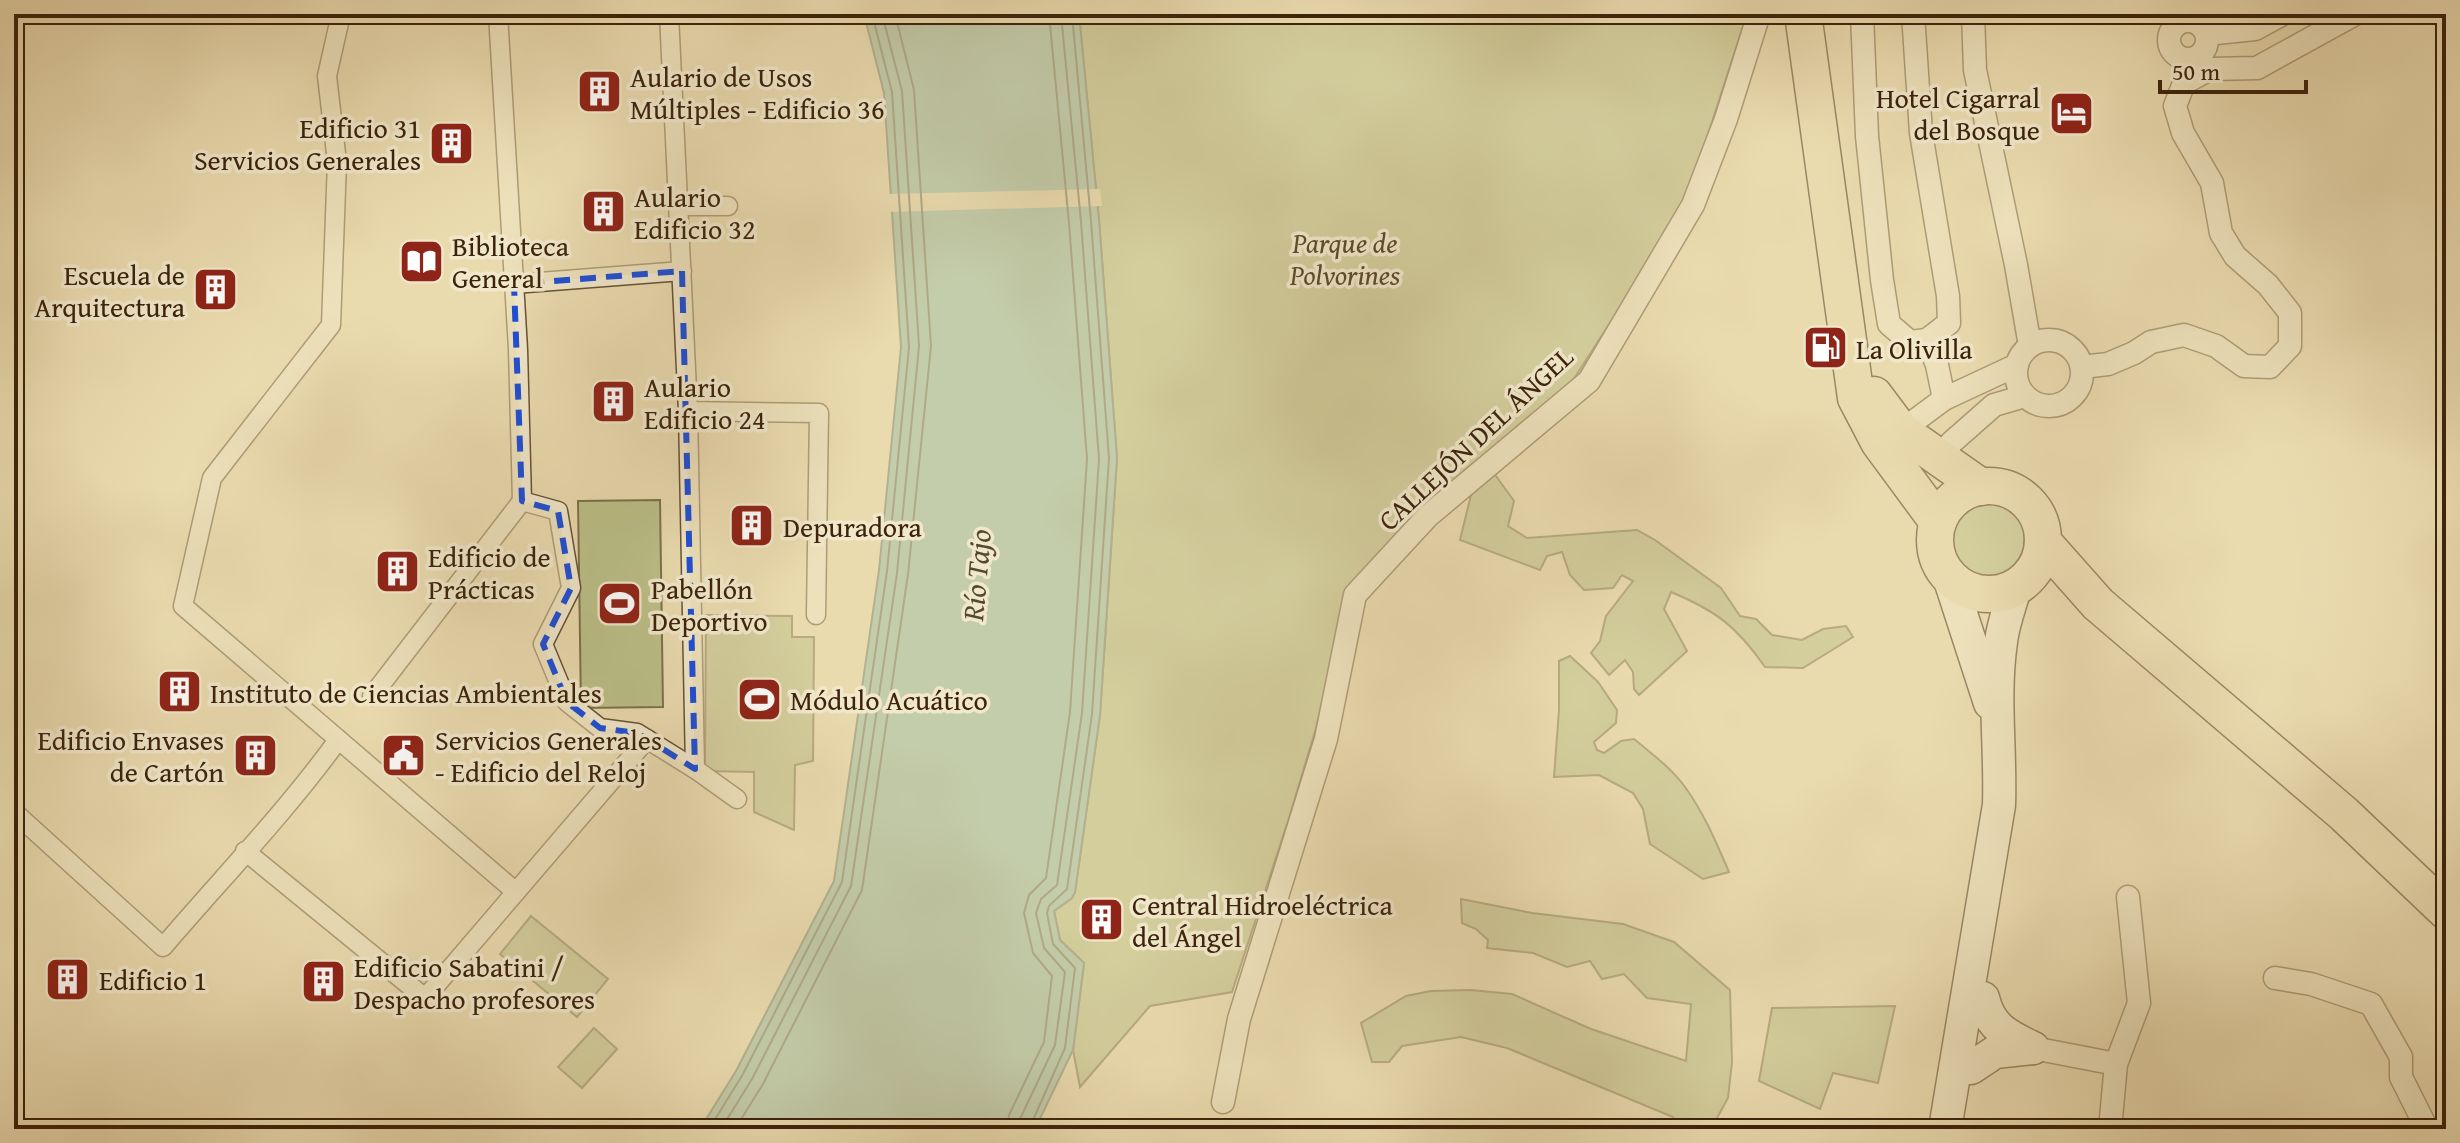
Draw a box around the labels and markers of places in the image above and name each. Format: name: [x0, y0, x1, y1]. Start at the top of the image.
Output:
place label: Aulario de Usos Múltiples - Edificio 36: [630, 56, 884, 129]
building icon: Aulario de Usos Múltiples - Edificio 36: [575, 68, 623, 116]
place label: Hotel Cigarral del Bosque: [1876, 77, 2040, 150]
hotel icon: Hotel Cigarral del Bosque: [2047, 89, 2095, 137]
place label: Edificio 31 Servicios Generales: [194, 107, 421, 180]
building icon: Edificio 31 Servicios Generales: [428, 119, 476, 167]
place label: Aulario Edificio 32: [634, 176, 756, 249]
building icon: Aulario Edificio 32: [579, 188, 627, 236]
place label: Biblioteca General: [452, 225, 570, 298]
library icon: Biblioteca General: [397, 237, 445, 285]
place label: Escuela de Arquitectura: [34, 254, 186, 327]
building icon: Escuela de Arquitectura: [192, 266, 240, 314]
fuel station icon: La Olivilla: [1801, 324, 1849, 372]
place label: La Olivilla: [1856, 328, 1973, 369]
place label: Aulario Edificio 24: [644, 366, 766, 439]
building icon: Aulario Edificio 24: [589, 378, 637, 426]
building icon: Depuradora: [728, 502, 776, 550]
place label: Depuradora: [783, 506, 922, 547]
place label: Edificio de Prácticas: [428, 536, 551, 609]
building icon: Edificio de Prácticas: [373, 548, 421, 596]
place label: Pabellón Deportivo: [651, 568, 768, 641]
sports icon: Pabellón Deportivo: [596, 580, 644, 628]
building icon: Instituto de Ciencias Ambientales: [155, 668, 203, 716]
place label: Instituto de Ciencias Ambientales: [210, 672, 602, 713]
sports icon: Módulo Acuático: [735, 675, 783, 723]
place label: Módulo Acuático: [790, 679, 988, 720]
place label: Edificio Envases de Cartón: [38, 719, 224, 792]
place label: Servicios Generales - Edificio del Reloj: [435, 719, 662, 792]
building icon: Edificio Envases de Cartón: [231, 731, 279, 779]
public building icon: Servicios Generales - Edificio del Reloj: [380, 731, 428, 779]
place label: Central Hidroeléctrica del Ángel: [1132, 884, 1394, 957]
building icon: Central Hidroeléctrica del Ángel: [1077, 896, 1125, 944]
place label: Edificio Sabatini / Despacho profesores: [354, 946, 595, 1019]
building icon: Edificio 1: [44, 955, 92, 1003]
building icon: Edificio Sabatini / Despacho profesores: [299, 958, 347, 1006]
place label: Edificio 1: [99, 959, 207, 1000]

